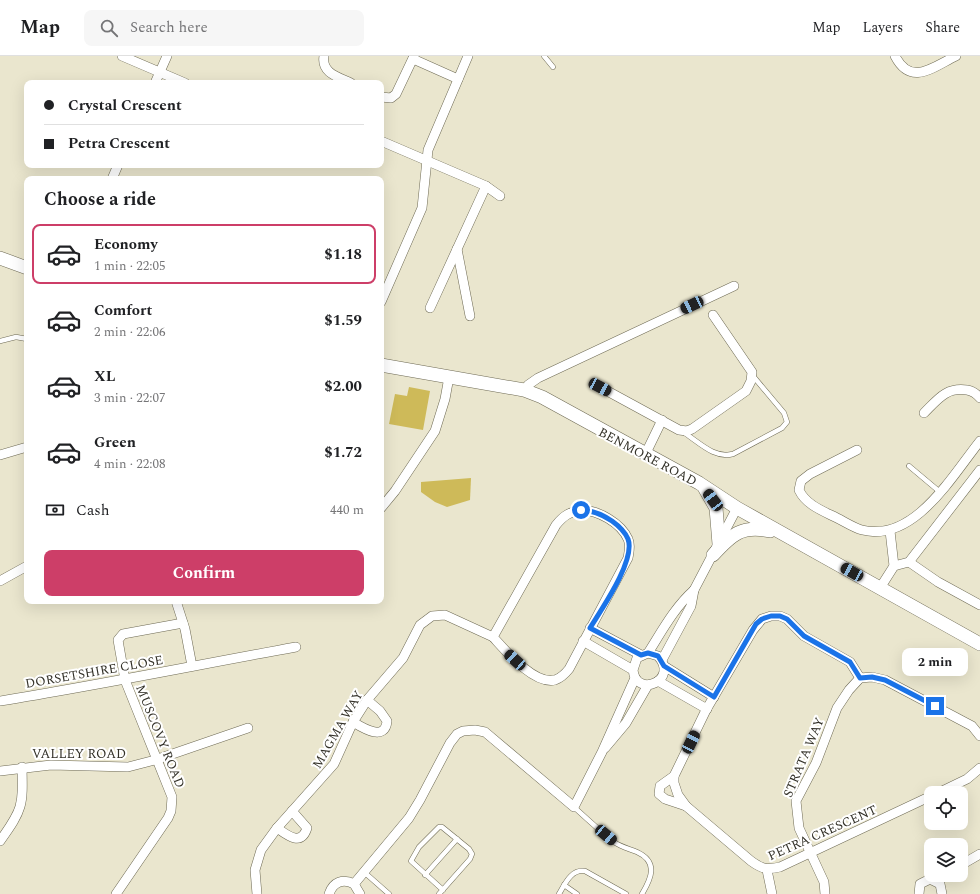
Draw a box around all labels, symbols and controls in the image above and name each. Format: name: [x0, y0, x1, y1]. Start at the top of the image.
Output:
search box: [84, 10, 364, 46]
text: Map: [20, 13, 60, 42]
text: Search here: [130, 16, 208, 39]
icon: search: [98, 17, 120, 39]
text: Map: [812, 17, 841, 38]
text: Layers: [863, 17, 903, 38]
text: Share: [925, 17, 960, 38]
text: Crystal Crescent: [68, 94, 182, 117]
text: Petra Crescent: [68, 132, 170, 155]
text: Choose a ride: [44, 186, 156, 213]
text: Economy: [94, 233, 158, 256]
icon: car: [46, 236, 82, 272]
text: $1.18: [324, 243, 362, 266]
text: 1 min · 22:05: [94, 256, 166, 276]
car: [679, 294, 705, 316]
text: Comfort: [94, 299, 152, 322]
icon: car: [46, 302, 82, 338]
text: $1.59: [324, 309, 362, 332]
text: 2 min · 22:06: [94, 322, 166, 342]
text: XL: [94, 365, 115, 388]
icon: car: [46, 368, 82, 404]
text: $2.00: [324, 375, 362, 398]
car: [587, 376, 613, 398]
text: 3 min · 22:07: [94, 388, 166, 408]
street label: BENMORE ROAD: [595, 422, 700, 491]
text: Green: [94, 431, 136, 454]
icon: car: [46, 434, 82, 470]
text: $1.72: [324, 441, 362, 464]
text: 4 min · 22:08: [94, 454, 166, 474]
car: [701, 487, 725, 513]
icon: cash: [44, 499, 66, 521]
text: Cash: [76, 499, 109, 522]
text: 440 m: [330, 500, 364, 520]
route start: [572, 501, 590, 519]
button: Confirm: [44, 550, 364, 596]
car: [839, 561, 865, 583]
car: [502, 648, 528, 672]
callout: 2 min: [902, 648, 968, 676]
street label: DORSETSHIRE CLOSE: [24, 650, 165, 694]
text: 2 min: [918, 652, 952, 672]
street label: MUSCOVY ROAD: [130, 682, 190, 791]
street label: MAGMA WAY: [307, 687, 368, 772]
route end: [926, 697, 944, 715]
street label: STRATA WAY: [778, 714, 830, 801]
car: [680, 729, 702, 755]
street label: VALLEY ROAD: [32, 744, 126, 764]
map controls: [924, 786, 968, 882]
button: locate: [924, 786, 968, 830]
street label: PETRA CRESCENT: [765, 800, 880, 866]
car: [593, 823, 619, 847]
button: layers: [924, 838, 968, 882]

